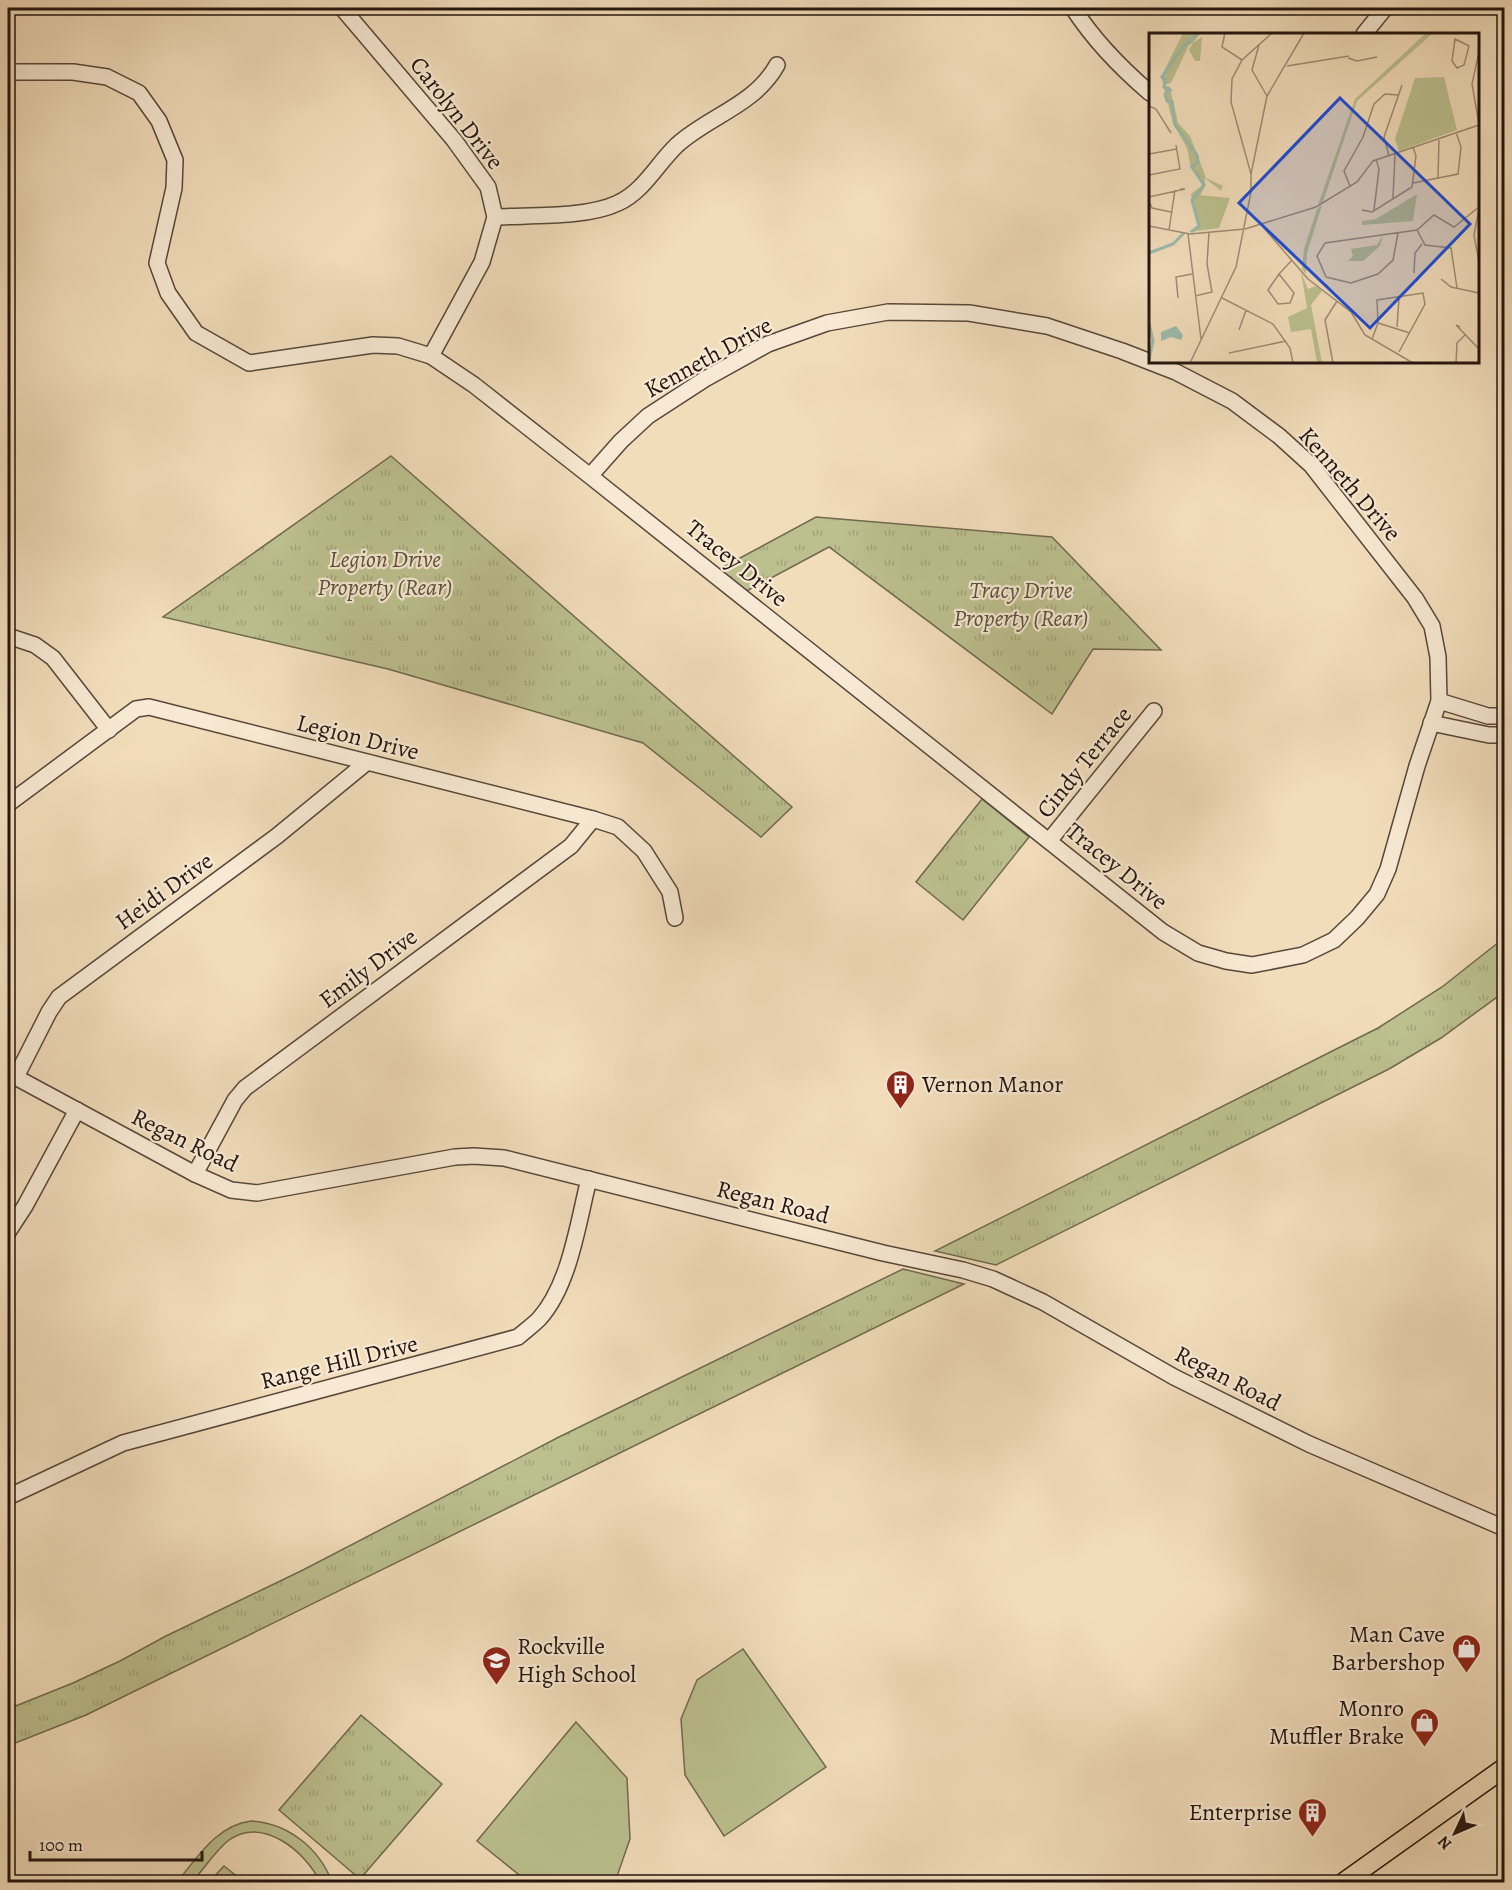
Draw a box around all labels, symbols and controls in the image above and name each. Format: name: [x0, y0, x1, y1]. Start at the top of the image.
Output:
inset map: [1149, 33, 1479, 363]
street label: Carolyn Drive: [403, 50, 511, 176]
street label: Kenneth Drive: [638, 309, 778, 405]
street label: Kenneth Drive: [1291, 420, 1409, 548]
street label: Tracey Drive: [679, 512, 795, 614]
park label: Legion Drive Property (Rear): [317, 543, 453, 603]
park label: Tracy Drive Property (Rear): [953, 574, 1089, 634]
street label: Cindy Terrace: [1029, 699, 1139, 825]
street label: Legion Drive: [293, 706, 423, 768]
street label: Tracey Drive: [1059, 815, 1175, 917]
street label: Heidi Drive: [109, 845, 219, 937]
street label: Emily Drive: [312, 920, 424, 1016]
building icon: Vernon Manor: [885, 1068, 917, 1110]
place label: Vernon Manor: [921, 1068, 1063, 1100]
street label: Regan Road: [126, 1100, 244, 1180]
street label: Regan Road: [713, 1173, 833, 1231]
street label: Range Hill Drive: [257, 1327, 421, 1397]
street label: Regan Road: [1169, 1338, 1287, 1418]
place label: Man Cave Barbershop: [1331, 1618, 1445, 1678]
place label: Rockville High School: [517, 1630, 636, 1690]
shop icon: Man Cave Barbershop: [1450, 1632, 1482, 1674]
school or university icon: Rockville High School: [480, 1644, 512, 1686]
place label: Monro Muffler Brake: [1269, 1692, 1404, 1752]
shop icon: Monro Muffler Brake: [1409, 1706, 1441, 1748]
place label: Enterprise: [1188, 1796, 1292, 1828]
building icon: Enterprise: [1297, 1796, 1329, 1838]
north arrow: [1425, 1803, 1485, 1863]
scale bar: [30, 1824, 202, 1862]
text: N: [1433, 1831, 1457, 1855]
text: 100 m: [39, 1833, 83, 1857]

